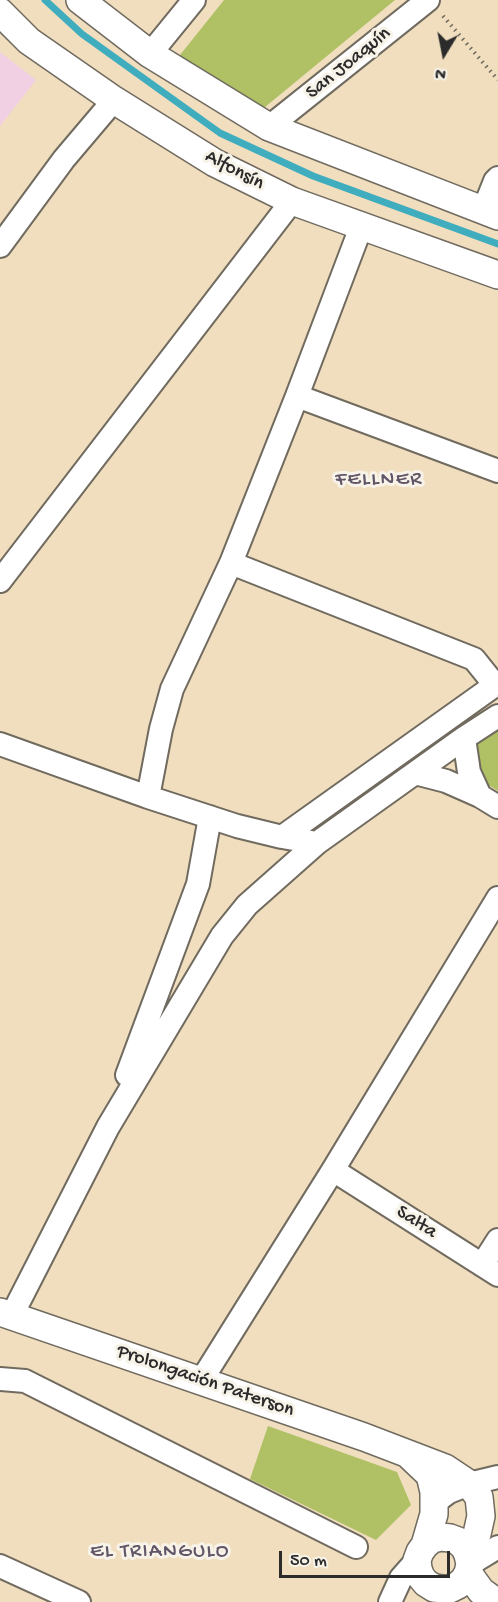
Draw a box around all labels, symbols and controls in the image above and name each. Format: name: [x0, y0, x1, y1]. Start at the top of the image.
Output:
street label: San Joaquín: [302, 23, 396, 105]
north arrow: [414, 24, 474, 84]
text: N: [434, 62, 448, 82]
street label: Alfonsín: [200, 146, 268, 196]
district label: FELLNER: [335, 468, 423, 494]
street label: Salta: [391, 1201, 441, 1245]
street label: Prolongación Paterson: [113, 1340, 297, 1424]
scale bar: [282, 1539, 453, 1577]
district label: EL TRIANGULO: [90, 1540, 230, 1566]
text: 50 m: [290, 1551, 327, 1572]

